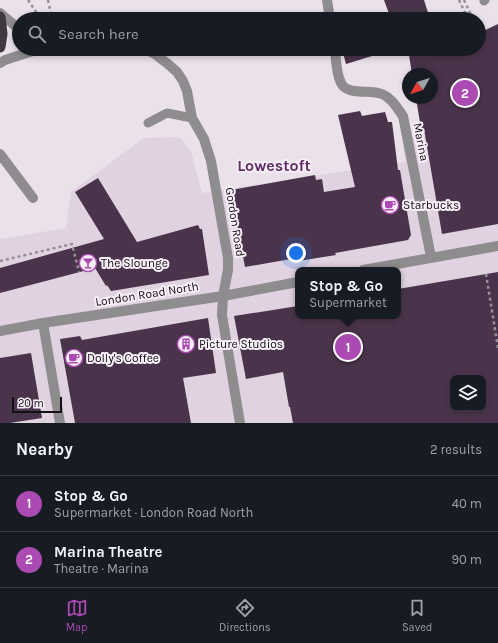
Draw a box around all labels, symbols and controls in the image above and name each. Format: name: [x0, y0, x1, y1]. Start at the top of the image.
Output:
search box: [12, 12, 486, 56]
icon: search: [26, 23, 48, 45]
text: Search here: [58, 25, 139, 43]
north arrow: [402, 68, 438, 104]
pin: 2: [452, 78, 478, 108]
street label: Marina: [410, 122, 432, 162]
district label: Lowestoft: [237, 156, 311, 175]
street label: Gordon Road: [223, 186, 247, 258]
cafe icon: Starbucks: [380, 195, 400, 215]
place label: Starbucks: [403, 198, 459, 212]
your location: [286, 243, 306, 263]
bar icon: The Slounge: [78, 253, 98, 273]
place label: The Slounge: [101, 256, 168, 270]
popup: [295, 267, 401, 319]
text: Stop & Go: [309, 277, 383, 295]
street label: London Road North: [94, 279, 200, 309]
text: Supermarket: [309, 295, 387, 310]
pin: 1: [335, 332, 361, 362]
building icon: Picture Studios: [176, 334, 196, 354]
place label: Picture Studios: [199, 337, 283, 351]
cafe icon: Dolly's Coffee: [64, 348, 84, 368]
place label: Dolly's Coffee: [87, 351, 159, 365]
map controls: [450, 375, 486, 411]
button: layers: [450, 375, 486, 411]
scale bar: [12, 395, 62, 414]
text: 20 m: [18, 397, 44, 410]
text: Nearby: [16, 439, 73, 459]
text: 2 results: [430, 442, 482, 457]
text: Stop & Go: [54, 487, 128, 505]
text: 1: [27, 496, 31, 511]
text: 40 m: [452, 496, 482, 511]
text: Supermarket · London Road North: [54, 505, 253, 520]
text: Marina Theatre: [54, 543, 162, 561]
text: 2: [25, 552, 33, 567]
text: 90 m: [451, 552, 482, 567]
text: Theatre · Marina: [54, 561, 149, 576]
tab: Map: [66, 597, 88, 634]
tab: Directions: [219, 597, 271, 634]
tab: Saved: [402, 597, 432, 634]

